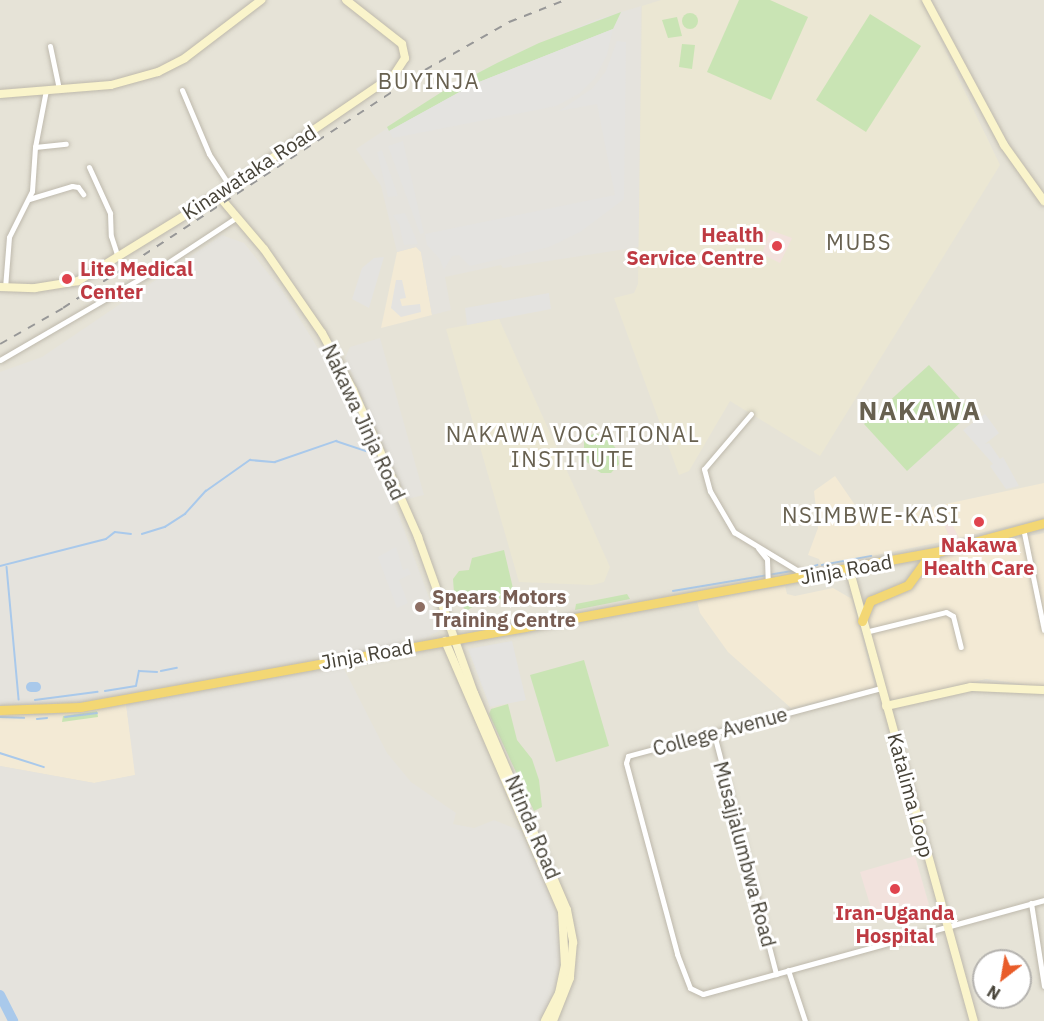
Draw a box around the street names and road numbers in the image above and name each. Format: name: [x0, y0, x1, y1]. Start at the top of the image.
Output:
street label: Kinawataka Road: [177, 120, 321, 224]
street label: Nakawa Jinja Road: [317, 340, 411, 504]
street label: Jinja Road: [798, 549, 894, 589]
street label: Jinja Road: [319, 634, 415, 674]
street label: College Avenue: [650, 702, 790, 760]
street label: Katalima Loop: [883, 730, 939, 860]
street label: Musajjalumbwa Road: [709, 759, 781, 949]
street label: Ntinda Road: [500, 771, 566, 883]

